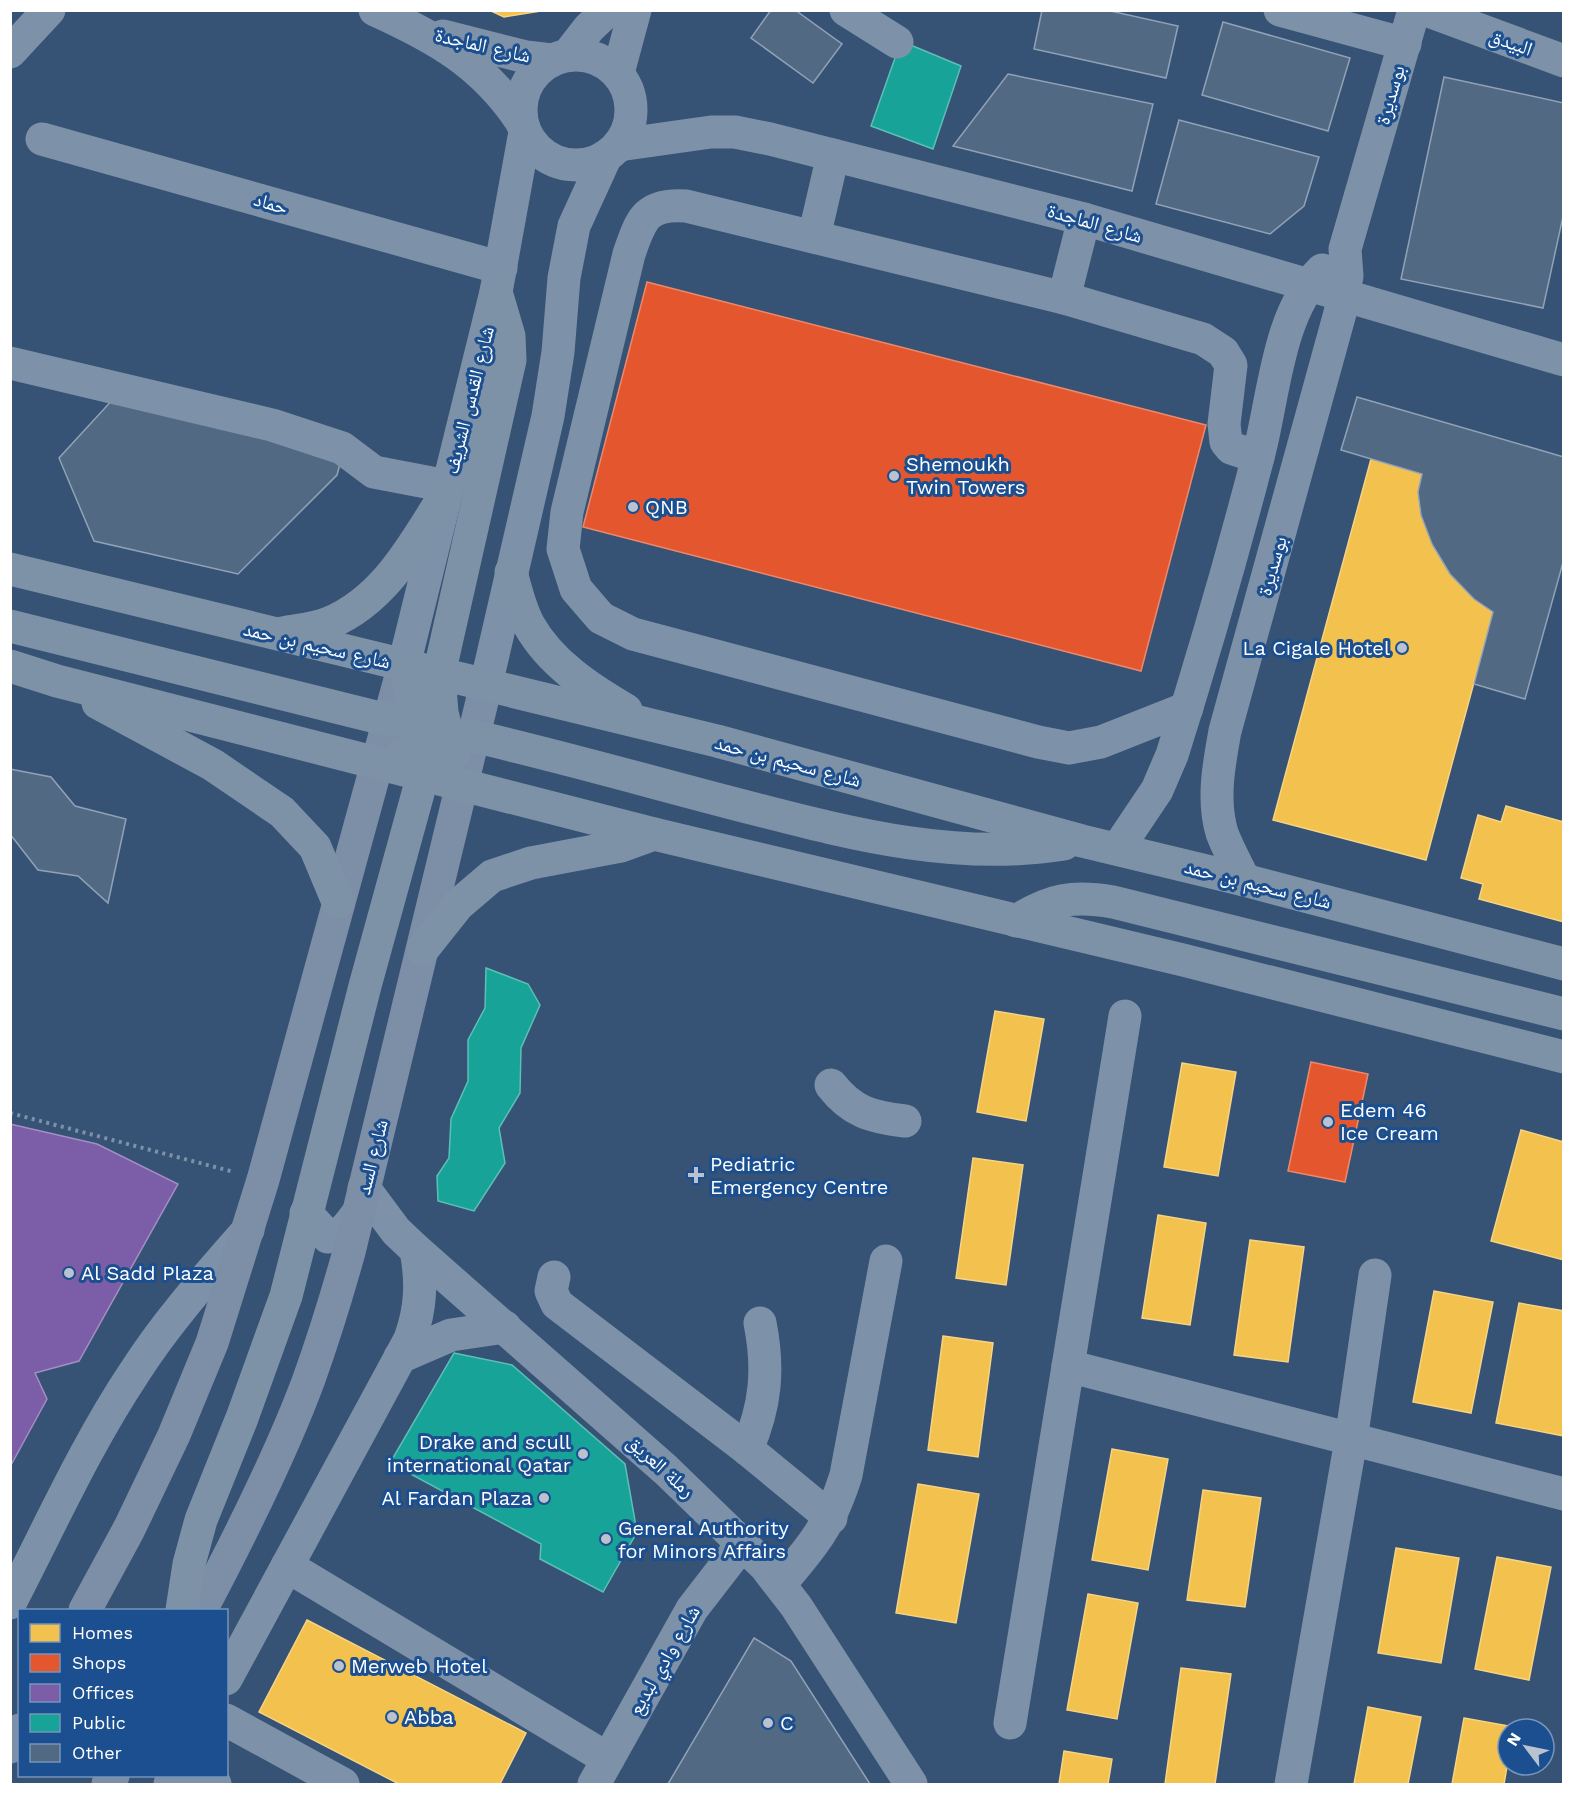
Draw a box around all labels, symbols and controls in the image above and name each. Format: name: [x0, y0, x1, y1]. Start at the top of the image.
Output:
street label: شارع الماجدة: [433, 22, 533, 69]
street label: البيدق: [1486, 23, 1536, 61]
street label: بوسديرة: [1370, 63, 1410, 127]
street label: حماد: [251, 187, 291, 219]
street label: شارع الماجدة: [1045, 198, 1145, 249]
street label: شارع القدس الشريف: [439, 324, 500, 477]
place label: Shemoukh Twin Towers: [906, 452, 1025, 499]
marker: Shemoukh Twin Towers: [887, 469, 901, 483]
place label: QNB: [645, 495, 688, 519]
marker: QNB: [626, 500, 640, 514]
street label: بوسديرة: [1252, 534, 1292, 598]
street label: شارع سحيم بن حمد: [241, 616, 393, 676]
place label: La Cigale Hotel: [1243, 636, 1390, 660]
marker: La Cigale Hotel: [1395, 641, 1409, 655]
street label: شارع سحيم بن حمد: [712, 730, 864, 794]
street label: شارع سحيم بن حمد: [1182, 854, 1334, 916]
place label: Edem 46 Ice Cream: [1340, 1098, 1439, 1145]
marker: Edem 46 Ice Cream: [1321, 1115, 1335, 1129]
street label: شارع السد: [351, 1117, 394, 1197]
place label: Pediatric Emergency Centre: [710, 1152, 888, 1199]
marker: Pediatric Emergency Centre: [687, 1166, 705, 1184]
place label: Al Sadd Plaza: [81, 1261, 214, 1285]
marker: Al Sadd Plaza: [62, 1266, 76, 1280]
street label: رملة العريق: [622, 1429, 700, 1503]
place label: Drake and scull international Qatar: [387, 1430, 571, 1477]
marker: Drake and scull international Qatar: [576, 1447, 590, 1461]
place label: Al Fardan Plaza: [382, 1486, 532, 1510]
marker: Al Fardan Plaza: [537, 1491, 551, 1505]
place label: General Authority for Minors Affairs: [618, 1516, 790, 1563]
marker: General Authority for Minors Affairs: [599, 1532, 613, 1546]
street label: شارع وادي لبديع: [623, 1601, 709, 1721]
legend: [18, 1609, 228, 1777]
text: Homes: [72, 1622, 133, 1643]
text: Shops: [72, 1652, 126, 1673]
place label: Merweb Hotel: [351, 1654, 487, 1678]
marker: Merweb Hotel: [332, 1659, 346, 1673]
text: Offices: [72, 1682, 134, 1703]
place label: Abba: [404, 1705, 454, 1729]
marker: Abba: [385, 1710, 399, 1724]
place label: C: [780, 1711, 794, 1735]
text: Public: [72, 1712, 126, 1733]
marker: C: [761, 1716, 775, 1730]
north arrow: [1496, 1717, 1556, 1777]
text: N: [1503, 1729, 1525, 1749]
text: Other: [72, 1742, 122, 1763]

